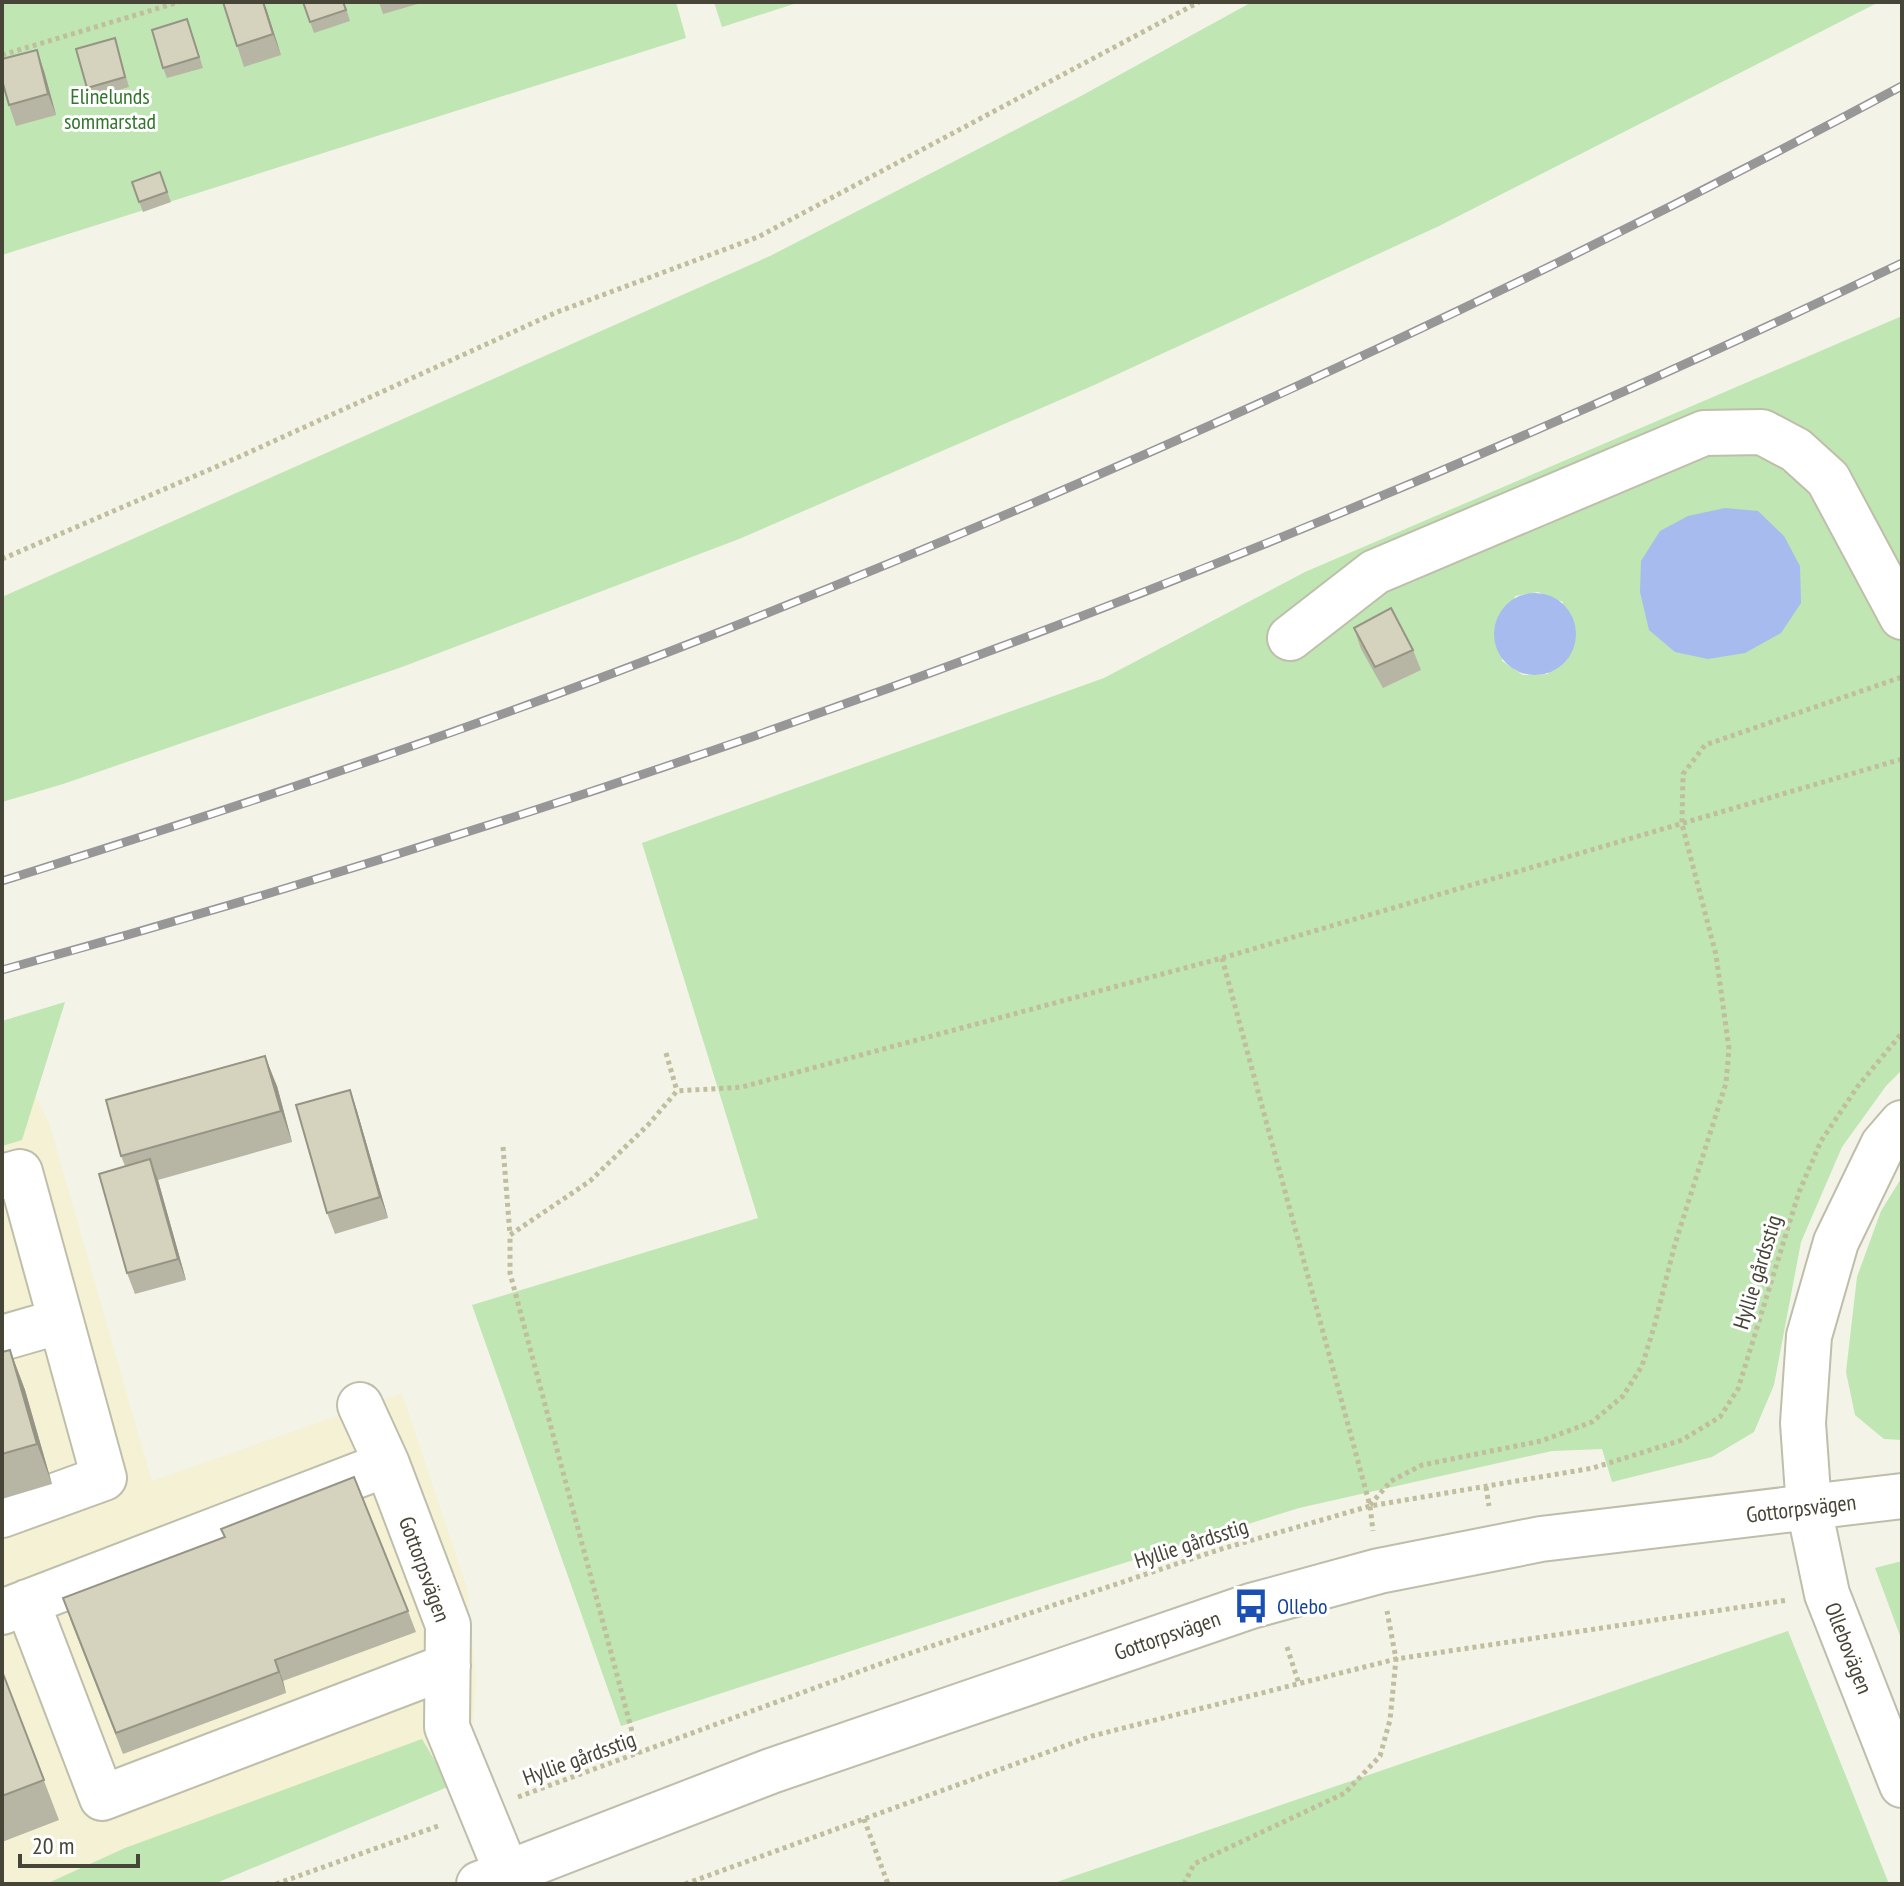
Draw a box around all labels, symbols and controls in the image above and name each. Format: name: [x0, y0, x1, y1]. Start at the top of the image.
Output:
park label: Elinelunds sommarstad: [64, 82, 156, 135]
street label: Hyllie gårdsstig: [1726, 1212, 1788, 1332]
street label: Gottorpsvägen: [1745, 1487, 1857, 1529]
street label: Hyllie gårdsstig: [1131, 1511, 1251, 1575]
street label: Gottorpsvägen: [393, 1512, 457, 1626]
bus stop icon: Ollebo: [1232, 1587, 1270, 1625]
place label: Ollebo: [1277, 1592, 1327, 1620]
street label: Ollebovägen: [1819, 1598, 1879, 1698]
street label: Gottorpsvägen: [1110, 1604, 1224, 1666]
street label: Hyllie gårdsstig: [519, 1725, 639, 1791]
scale bar: [20, 1818, 138, 1868]
text: 20 m: [32, 1830, 74, 1861]

